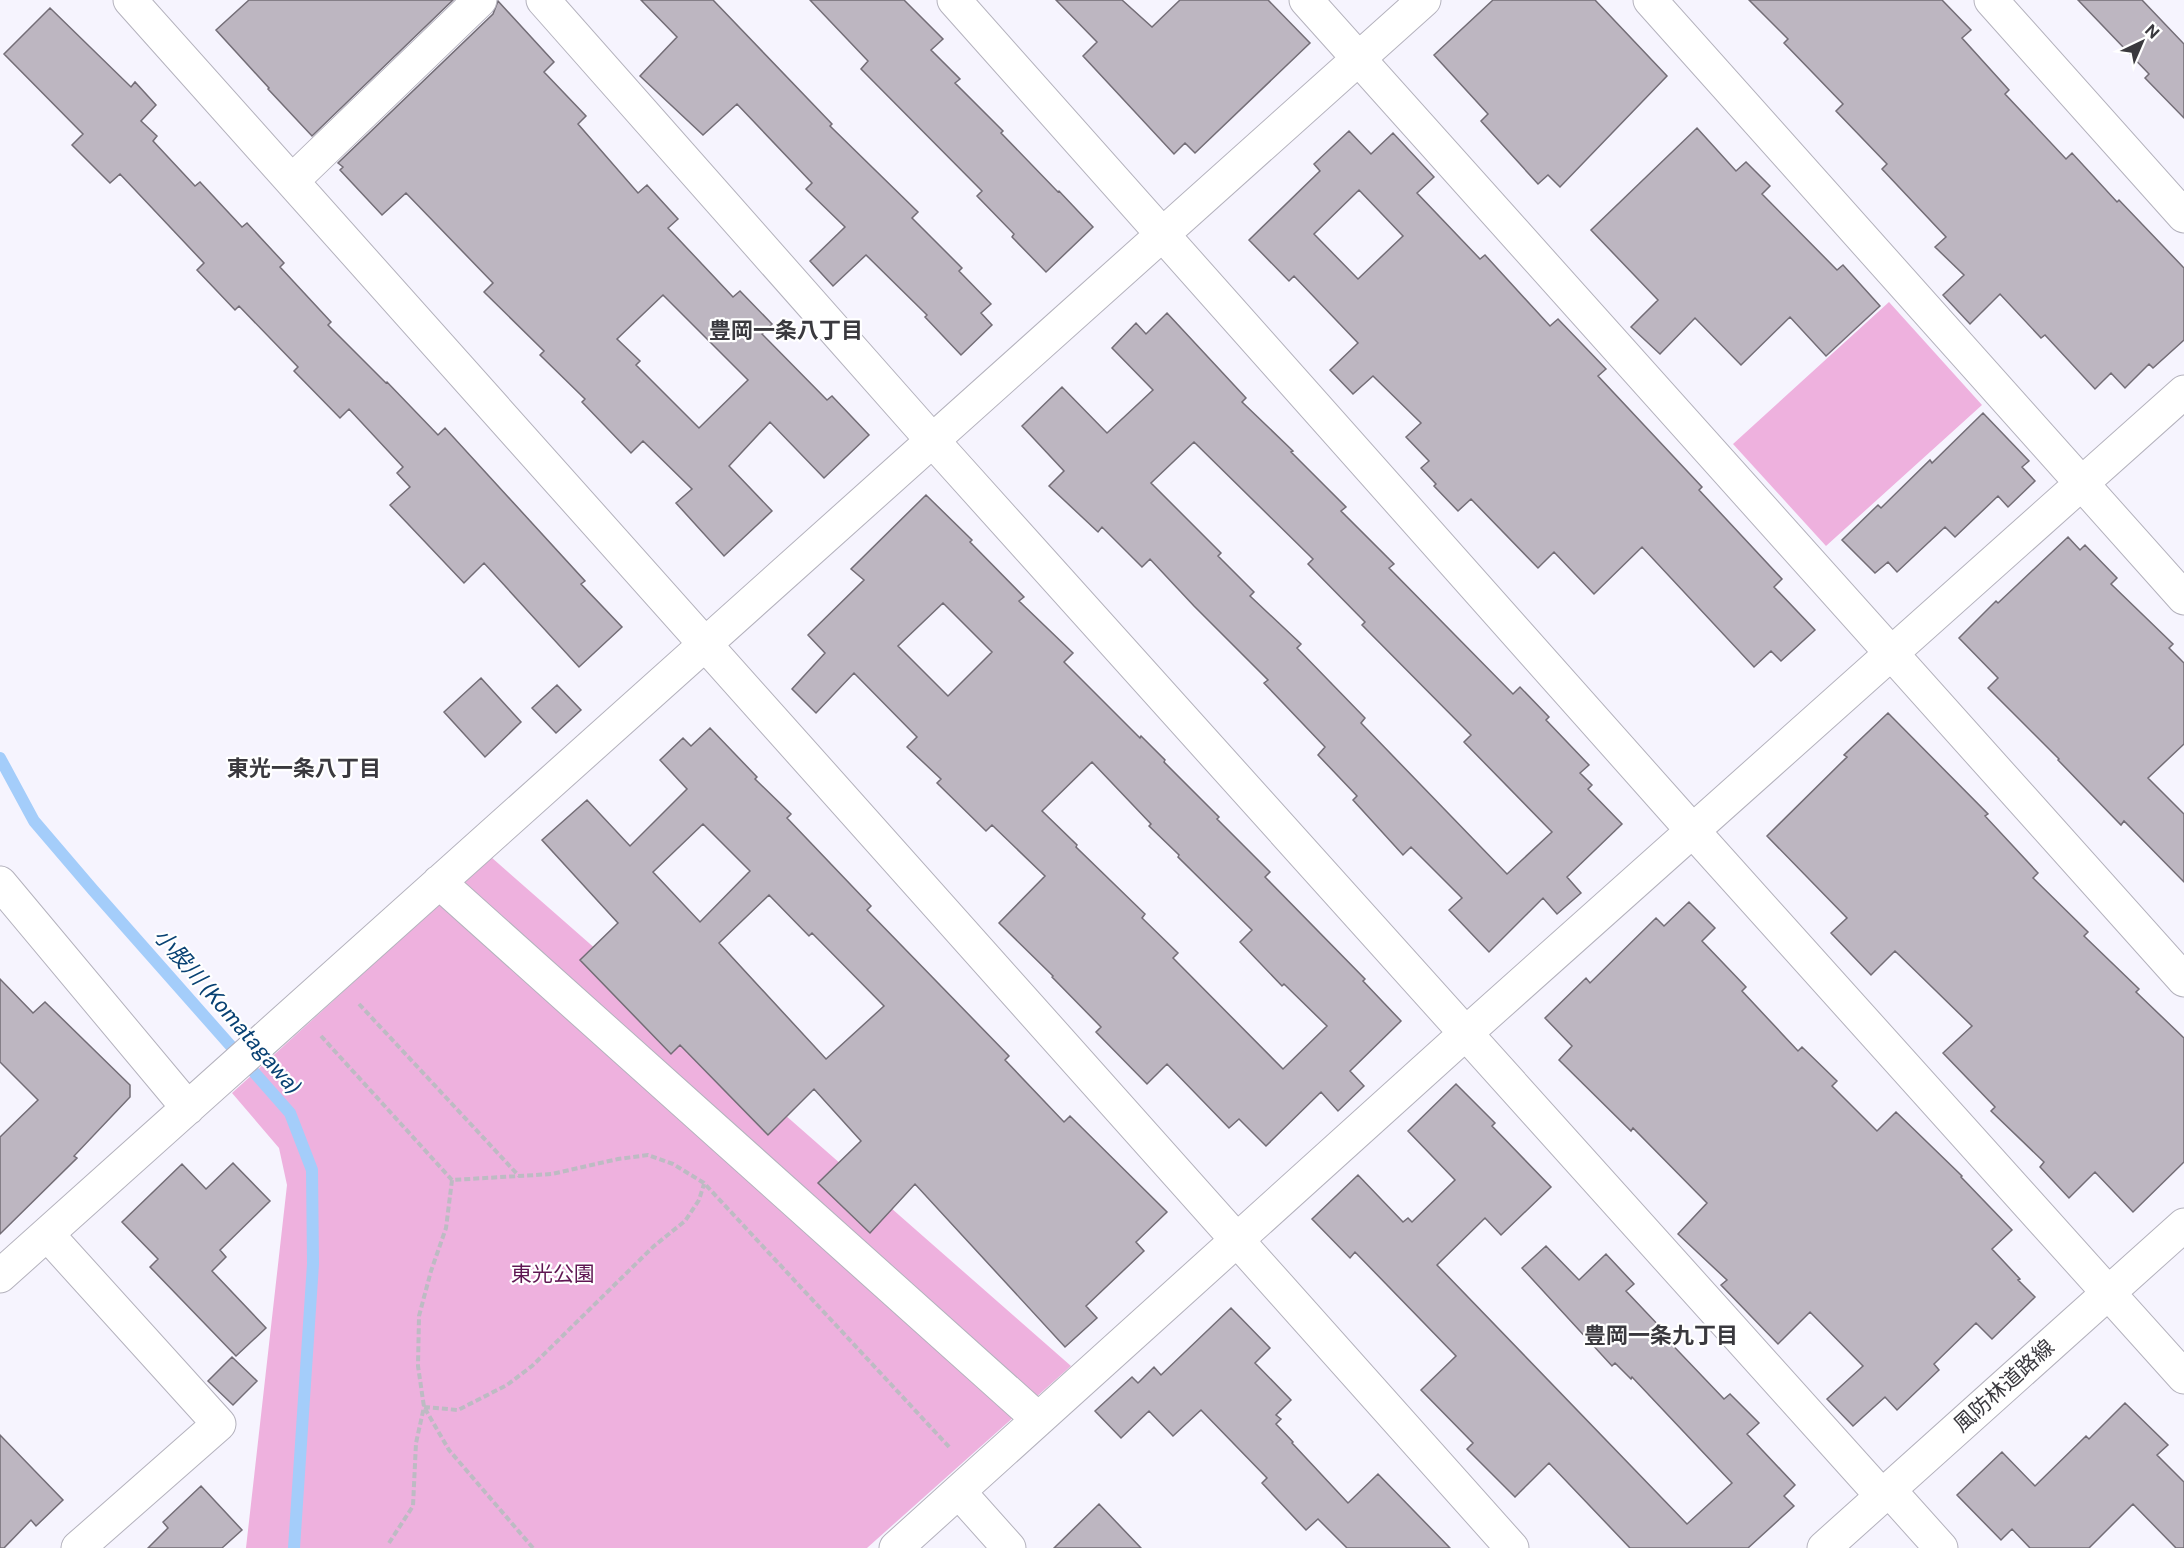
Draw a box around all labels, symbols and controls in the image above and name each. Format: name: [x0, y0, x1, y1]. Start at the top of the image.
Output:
north arrow: [2112, 12, 2172, 72]
text: N: [2141, 20, 2163, 43]
district label: 豊岡一条八丁目: [709, 317, 863, 343]
district label: 東光一条八丁目: [227, 755, 381, 781]
water label: 小股川 (Komatagawa): [149, 923, 307, 1099]
park label: 東光公園: [511, 1261, 595, 1286]
district label: 豊岡一条九丁目: [1584, 1322, 1738, 1348]
street label: 風防林道路線: [1948, 1334, 2059, 1437]

